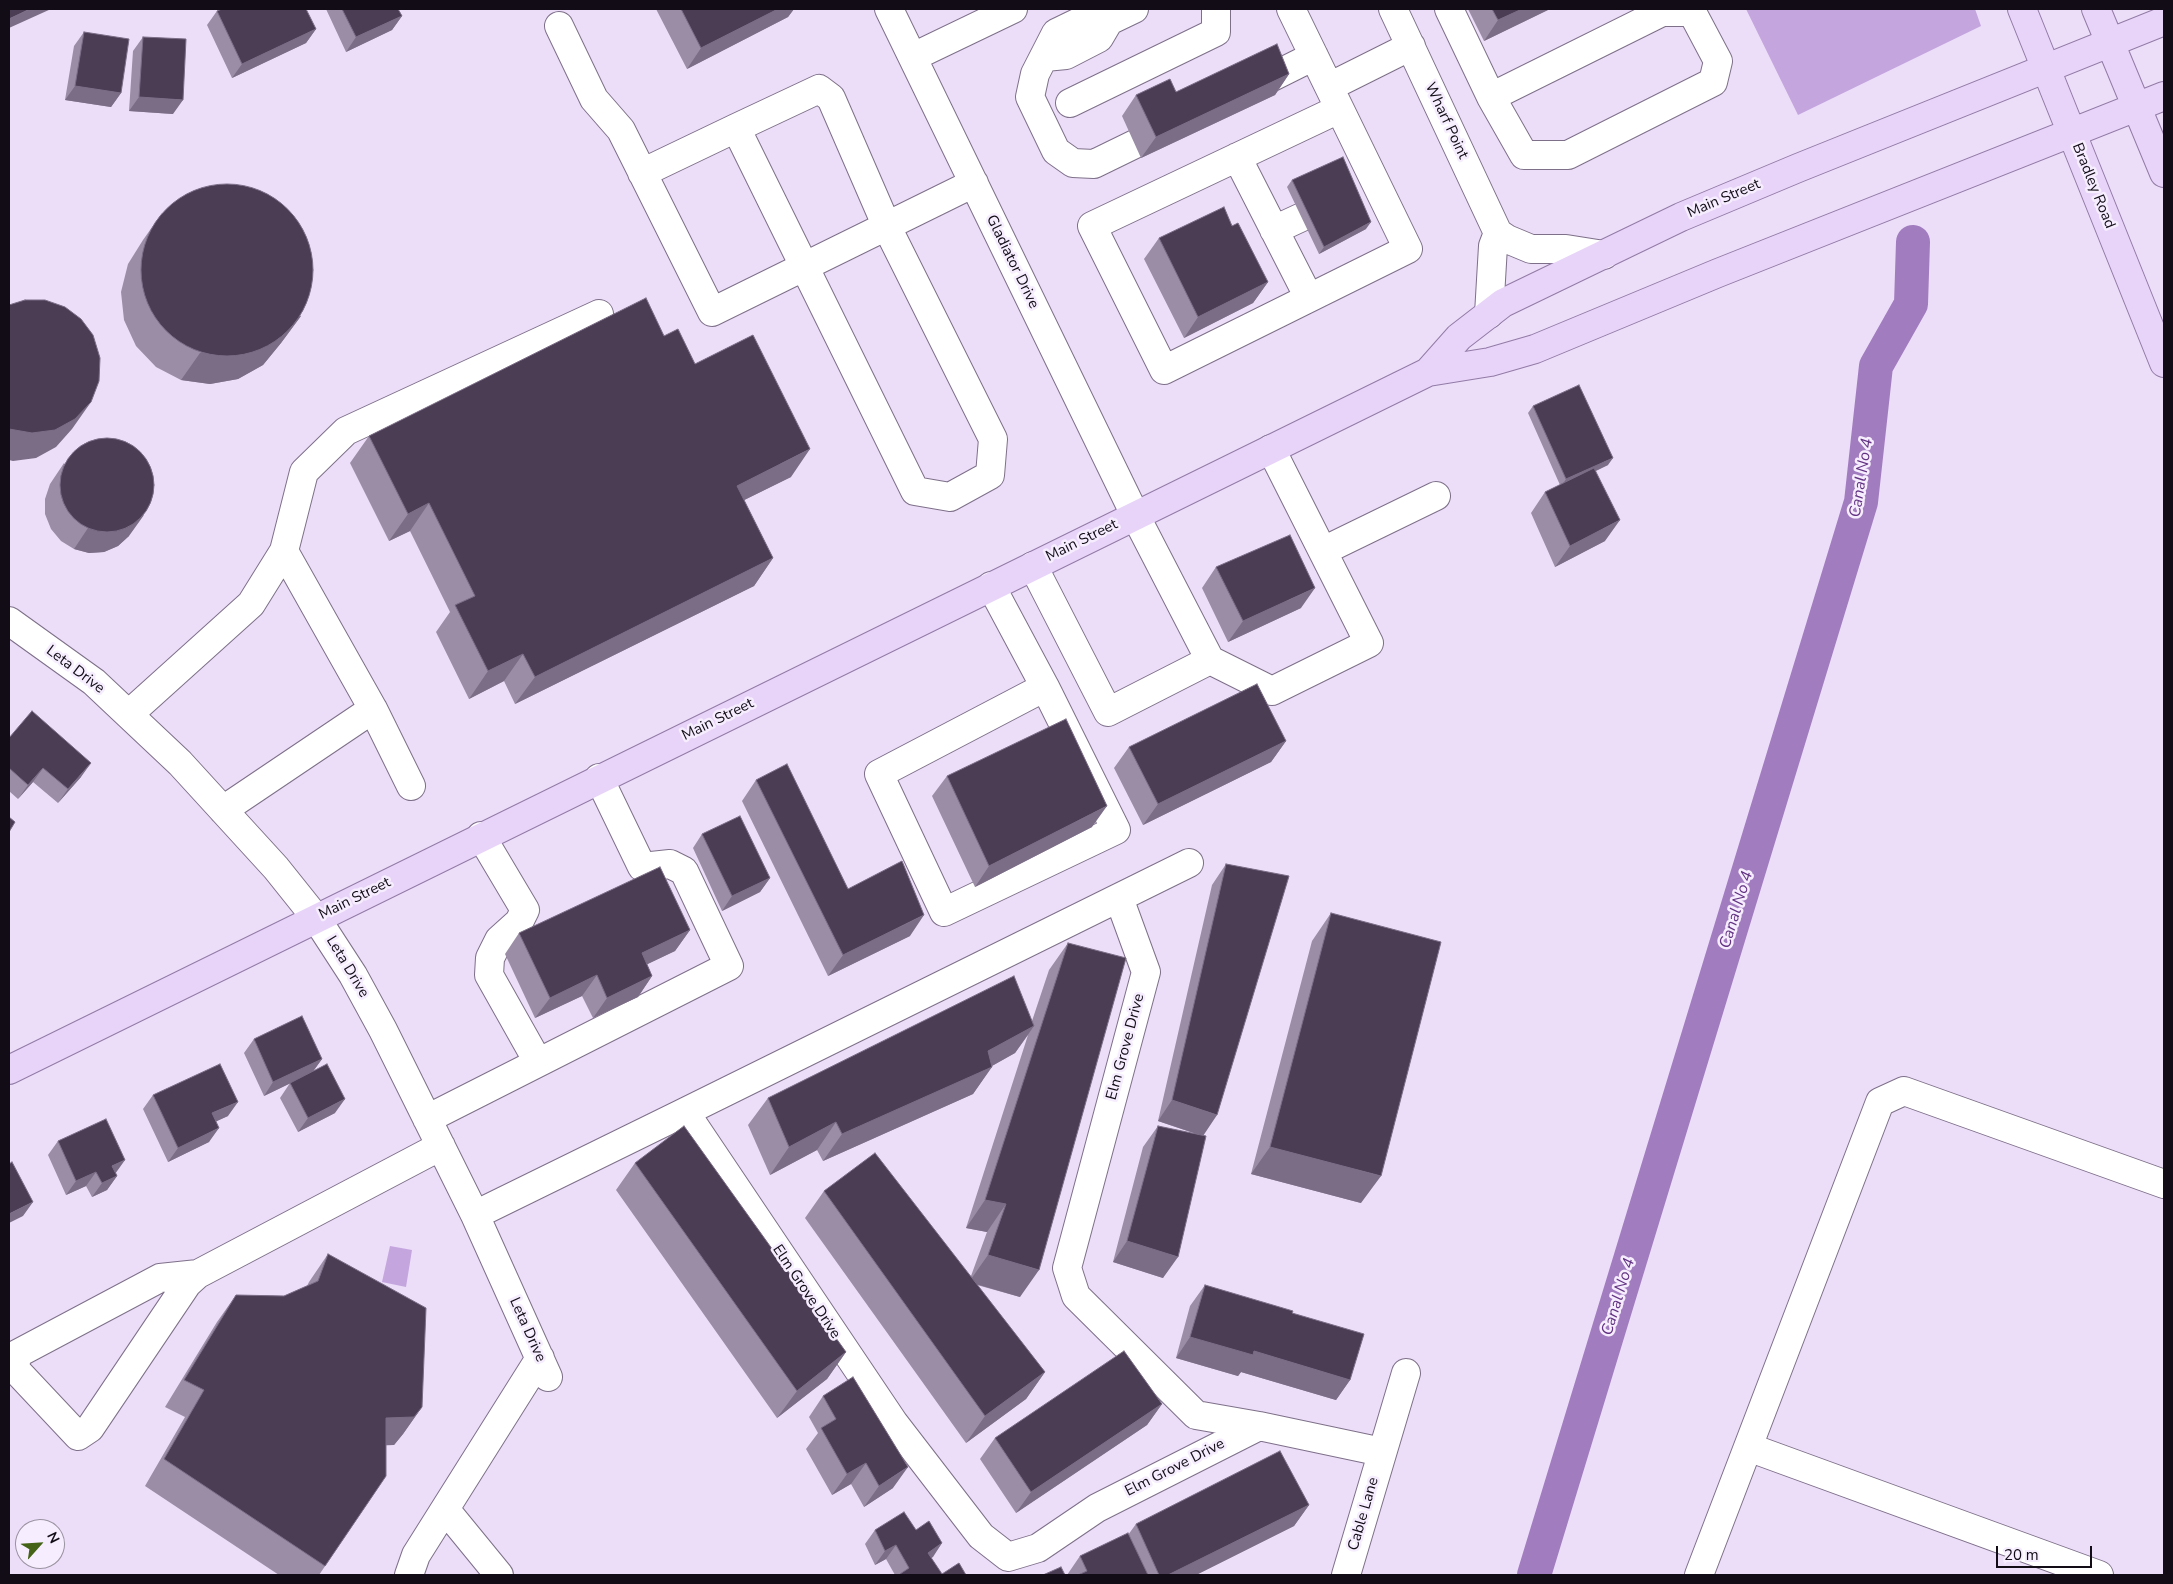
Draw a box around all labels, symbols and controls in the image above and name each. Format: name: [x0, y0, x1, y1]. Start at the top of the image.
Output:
street label: Wharf Point: [1420, 80, 1472, 162]
street label: Bradley Road: [2068, 141, 2118, 231]
street label: Main Street: [1685, 176, 1763, 222]
street label: Gladiator Drive: [982, 212, 1042, 312]
water label: Canal No 4: [1846, 437, 1878, 519]
street label: Main Street: [1043, 516, 1121, 566]
street label: Leta Drive: [42, 642, 108, 698]
street label: Main Street: [679, 695, 757, 745]
water label: Canal No 4: [1716, 869, 1758, 951]
street label: Main Street: [316, 874, 394, 924]
street label: Leta Drive: [322, 933, 372, 1001]
street label: Elm Grove Drive: [1103, 992, 1149, 1102]
street label: Elm Grove Drive: [768, 1242, 844, 1342]
water label: Canal No 4: [1598, 1256, 1640, 1338]
street label: Leta Drive: [505, 1295, 549, 1365]
street label: Elm Grove Drive: [1122, 1435, 1228, 1501]
street label: Cable Lane: [1345, 1475, 1383, 1553]
north arrow: [15, 1519, 65, 1569]
text: N: [42, 1529, 64, 1547]
scale bar: [1998, 1536, 2094, 1568]
text: 20 m: [2004, 1545, 2039, 1565]

